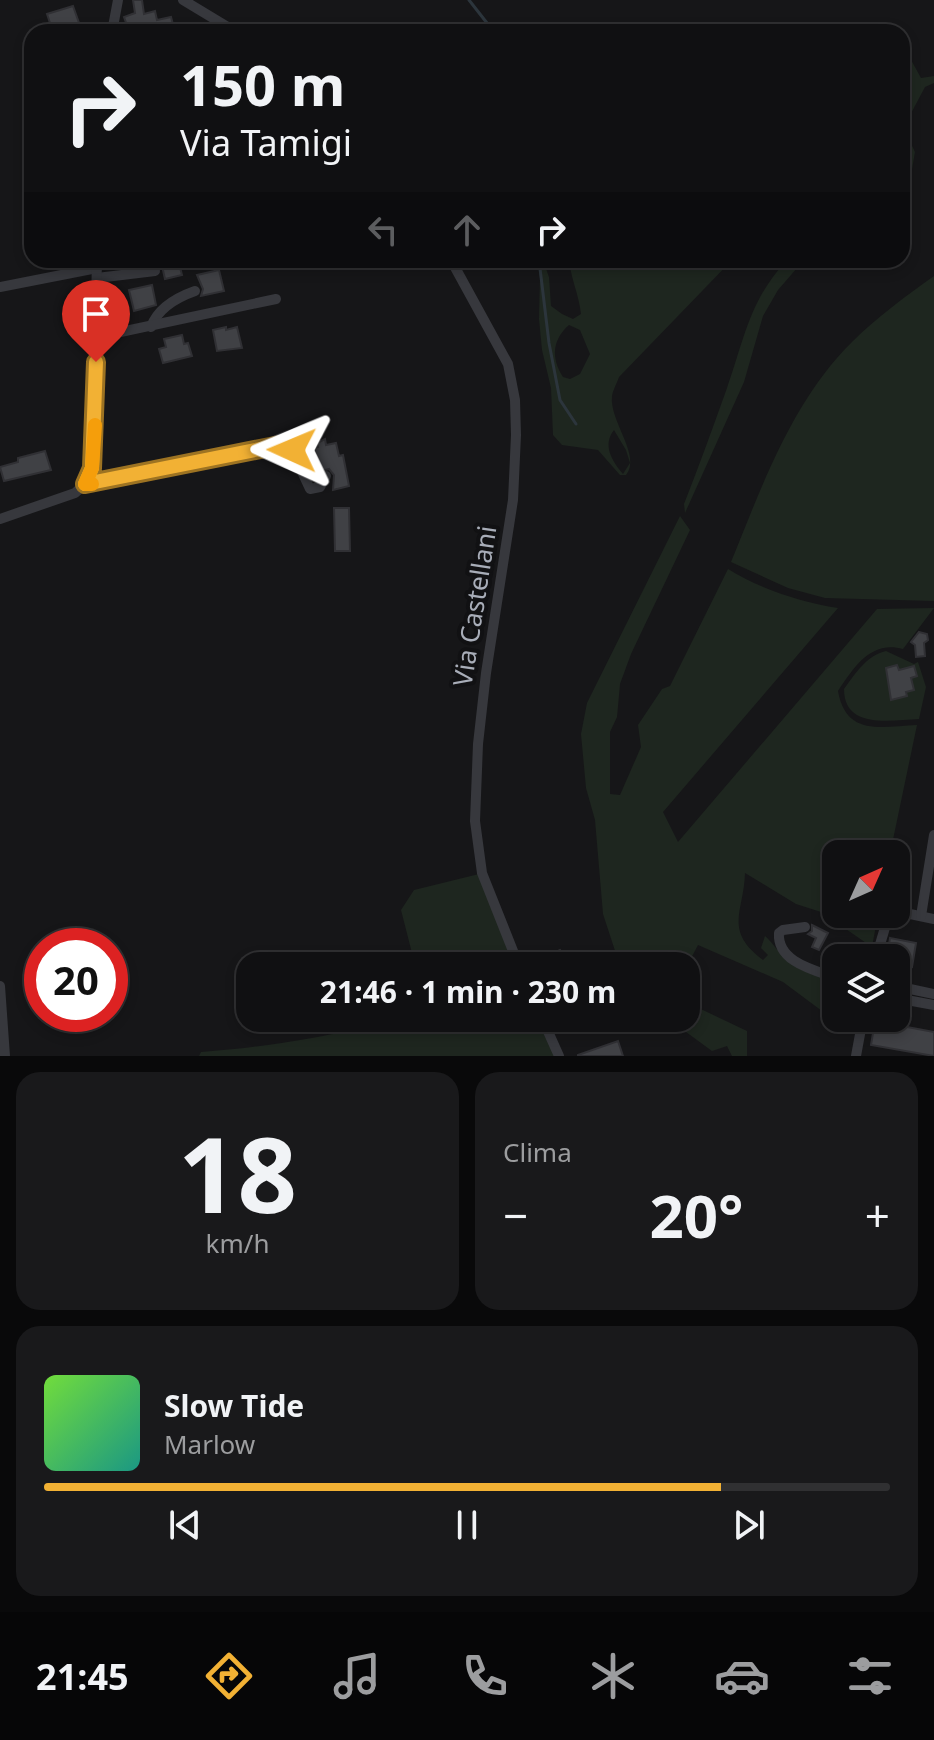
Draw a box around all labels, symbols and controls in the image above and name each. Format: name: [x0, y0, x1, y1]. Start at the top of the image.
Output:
text: 150 m: [180, 46, 345, 122]
icon: right: [48, 56, 152, 160]
text: Via Tamigi: [180, 118, 352, 167]
icon: left: [361, 208, 405, 252]
icon: ahead: [445, 208, 489, 252]
icon: right: [529, 208, 573, 252]
pin: [62, 280, 130, 362]
icon: arrive: [74, 292, 118, 336]
position arrow: [250, 408, 334, 492]
street label: Via Castellani: [444, 523, 504, 689]
north arrow: [822, 840, 910, 928]
map controls: [822, 840, 910, 1032]
speed limit sign: 20: [24, 928, 128, 1032]
button: layers: [822, 944, 910, 1032]
text: 21:46 · 1 min · 230 m: [320, 971, 616, 1012]
text: 18: [178, 1102, 297, 1243]
text: Clima: [503, 1134, 572, 1170]
text: 20°: [649, 1174, 744, 1256]
text: −: [503, 1185, 528, 1245]
text: +: [865, 1185, 890, 1245]
text: km/h: [206, 1225, 269, 1261]
text: Slow Tide: [164, 1385, 304, 1426]
text: Marlow: [164, 1426, 255, 1462]
icon: previous: [163, 1503, 207, 1547]
icon: pause: [445, 1503, 489, 1547]
icon: next: [727, 1503, 771, 1547]
icon: directions: [201, 1648, 257, 1704]
icon: music: [329, 1648, 385, 1704]
icon: phone: [457, 1648, 513, 1704]
icon: climate: [585, 1648, 641, 1704]
icon: car: [714, 1648, 770, 1704]
icon: filters: [842, 1648, 898, 1704]
text: 21:45: [36, 1652, 129, 1701]

